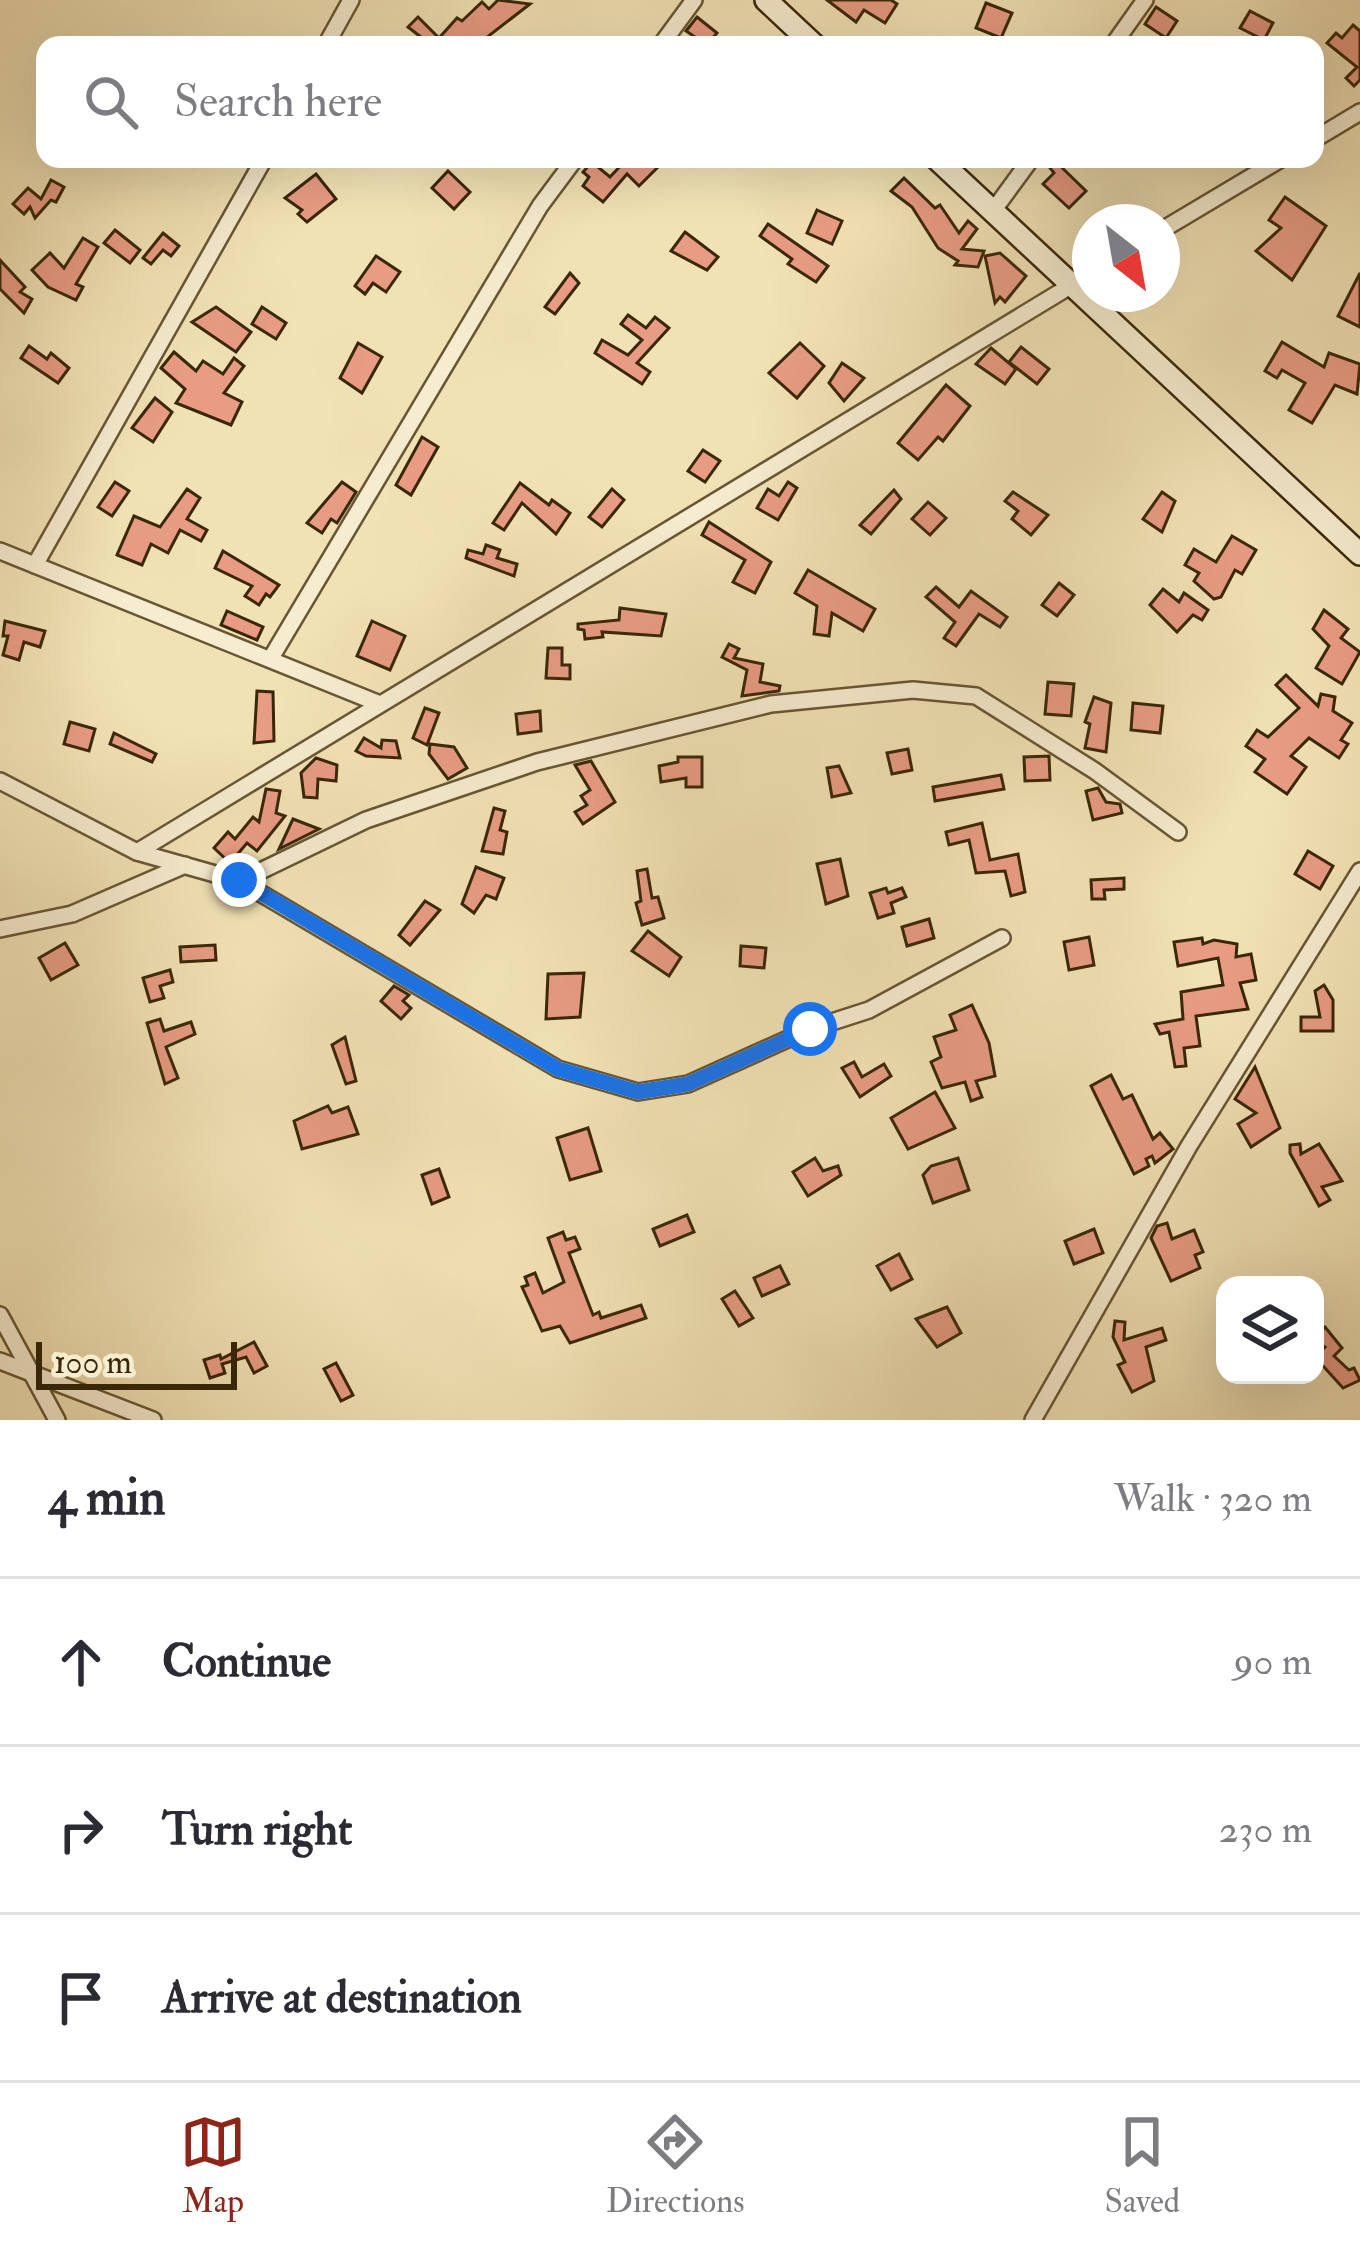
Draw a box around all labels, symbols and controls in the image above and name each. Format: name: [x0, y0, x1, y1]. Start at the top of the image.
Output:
search box: [36, 36, 1324, 168]
icon: search: [78, 69, 144, 135]
text: Search here: [174, 74, 382, 130]
north arrow: [1072, 204, 1180, 312]
route end: [212, 853, 266, 907]
route start: [783, 1002, 837, 1056]
map controls: [1216, 1276, 1324, 1384]
button: layers: [1216, 1276, 1324, 1384]
scale bar: [36, 1336, 237, 1389]
text: 100 m: [54, 1342, 132, 1383]
text: 4 min: [48, 1466, 166, 1530]
text: Walk · 320 m: [1114, 1474, 1312, 1523]
icon: ahead: [48, 1629, 114, 1695]
text: Continue: [162, 1634, 331, 1690]
text: 90 m: [1234, 1637, 1312, 1686]
icon: right: [48, 1797, 114, 1863]
text: Turn right: [162, 1802, 352, 1858]
text: 230 m: [1219, 1805, 1312, 1854]
icon: arrive: [48, 1965, 114, 2031]
text: Arrive at destination: [162, 1970, 522, 2026]
tab: Map: [180, 2109, 246, 2222]
tab: Directions: [606, 2109, 745, 2222]
tab: Saved: [1105, 2109, 1180, 2222]

